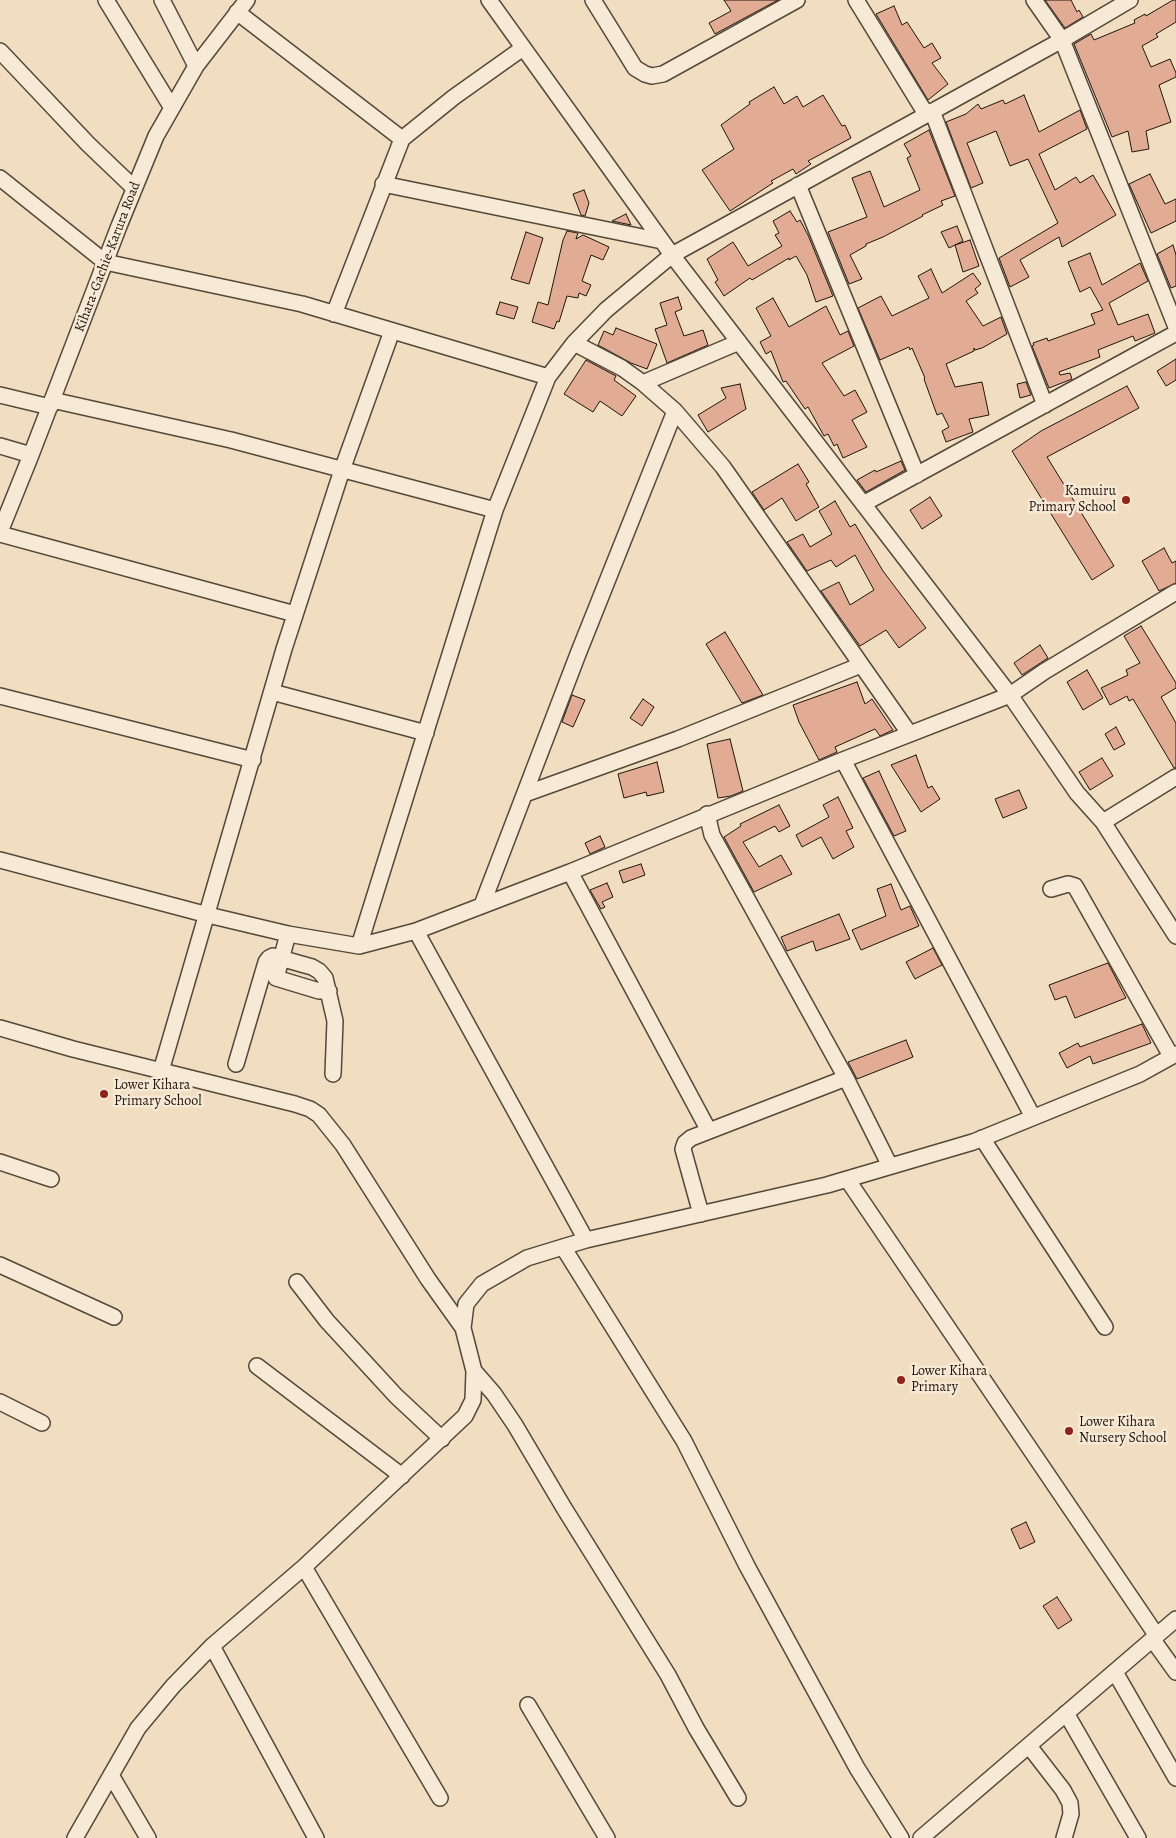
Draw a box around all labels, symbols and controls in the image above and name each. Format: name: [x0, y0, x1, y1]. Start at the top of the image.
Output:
street label: Kihara-Gachie-Karura Road: [72, 179, 144, 335]
place label: Kamuiru Primary School: [1028, 484, 1116, 516]
marker: Kamuiru Primary School: [1120, 494, 1132, 506]
place label: Lower Kihara Primary School: [114, 1078, 202, 1110]
marker: Lower Kihara Primary School: [98, 1088, 110, 1100]
place label: Lower Kihara Primary: [911, 1364, 987, 1396]
marker: Lower Kihara Primary: [895, 1374, 907, 1386]
place label: Lower Kihara Nursery School: [1079, 1415, 1166, 1448]
marker: Lower Kihara Nursery School: [1063, 1425, 1075, 1437]

